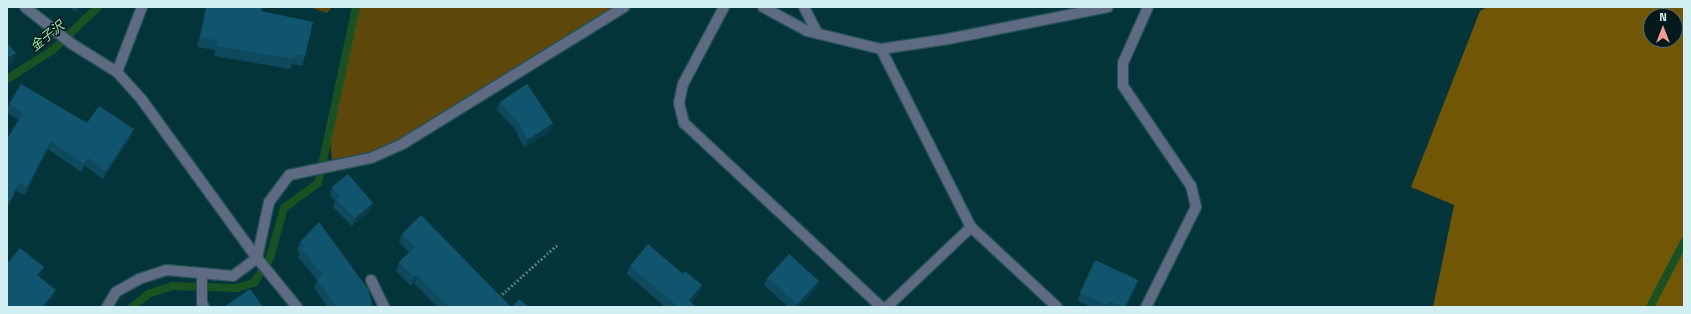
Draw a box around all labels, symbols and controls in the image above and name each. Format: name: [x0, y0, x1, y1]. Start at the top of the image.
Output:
north arrow: [1643, 8, 1683, 48]
text: N: [1659, 9, 1667, 25]
water label: 金子沢: [27, 18, 67, 54]

